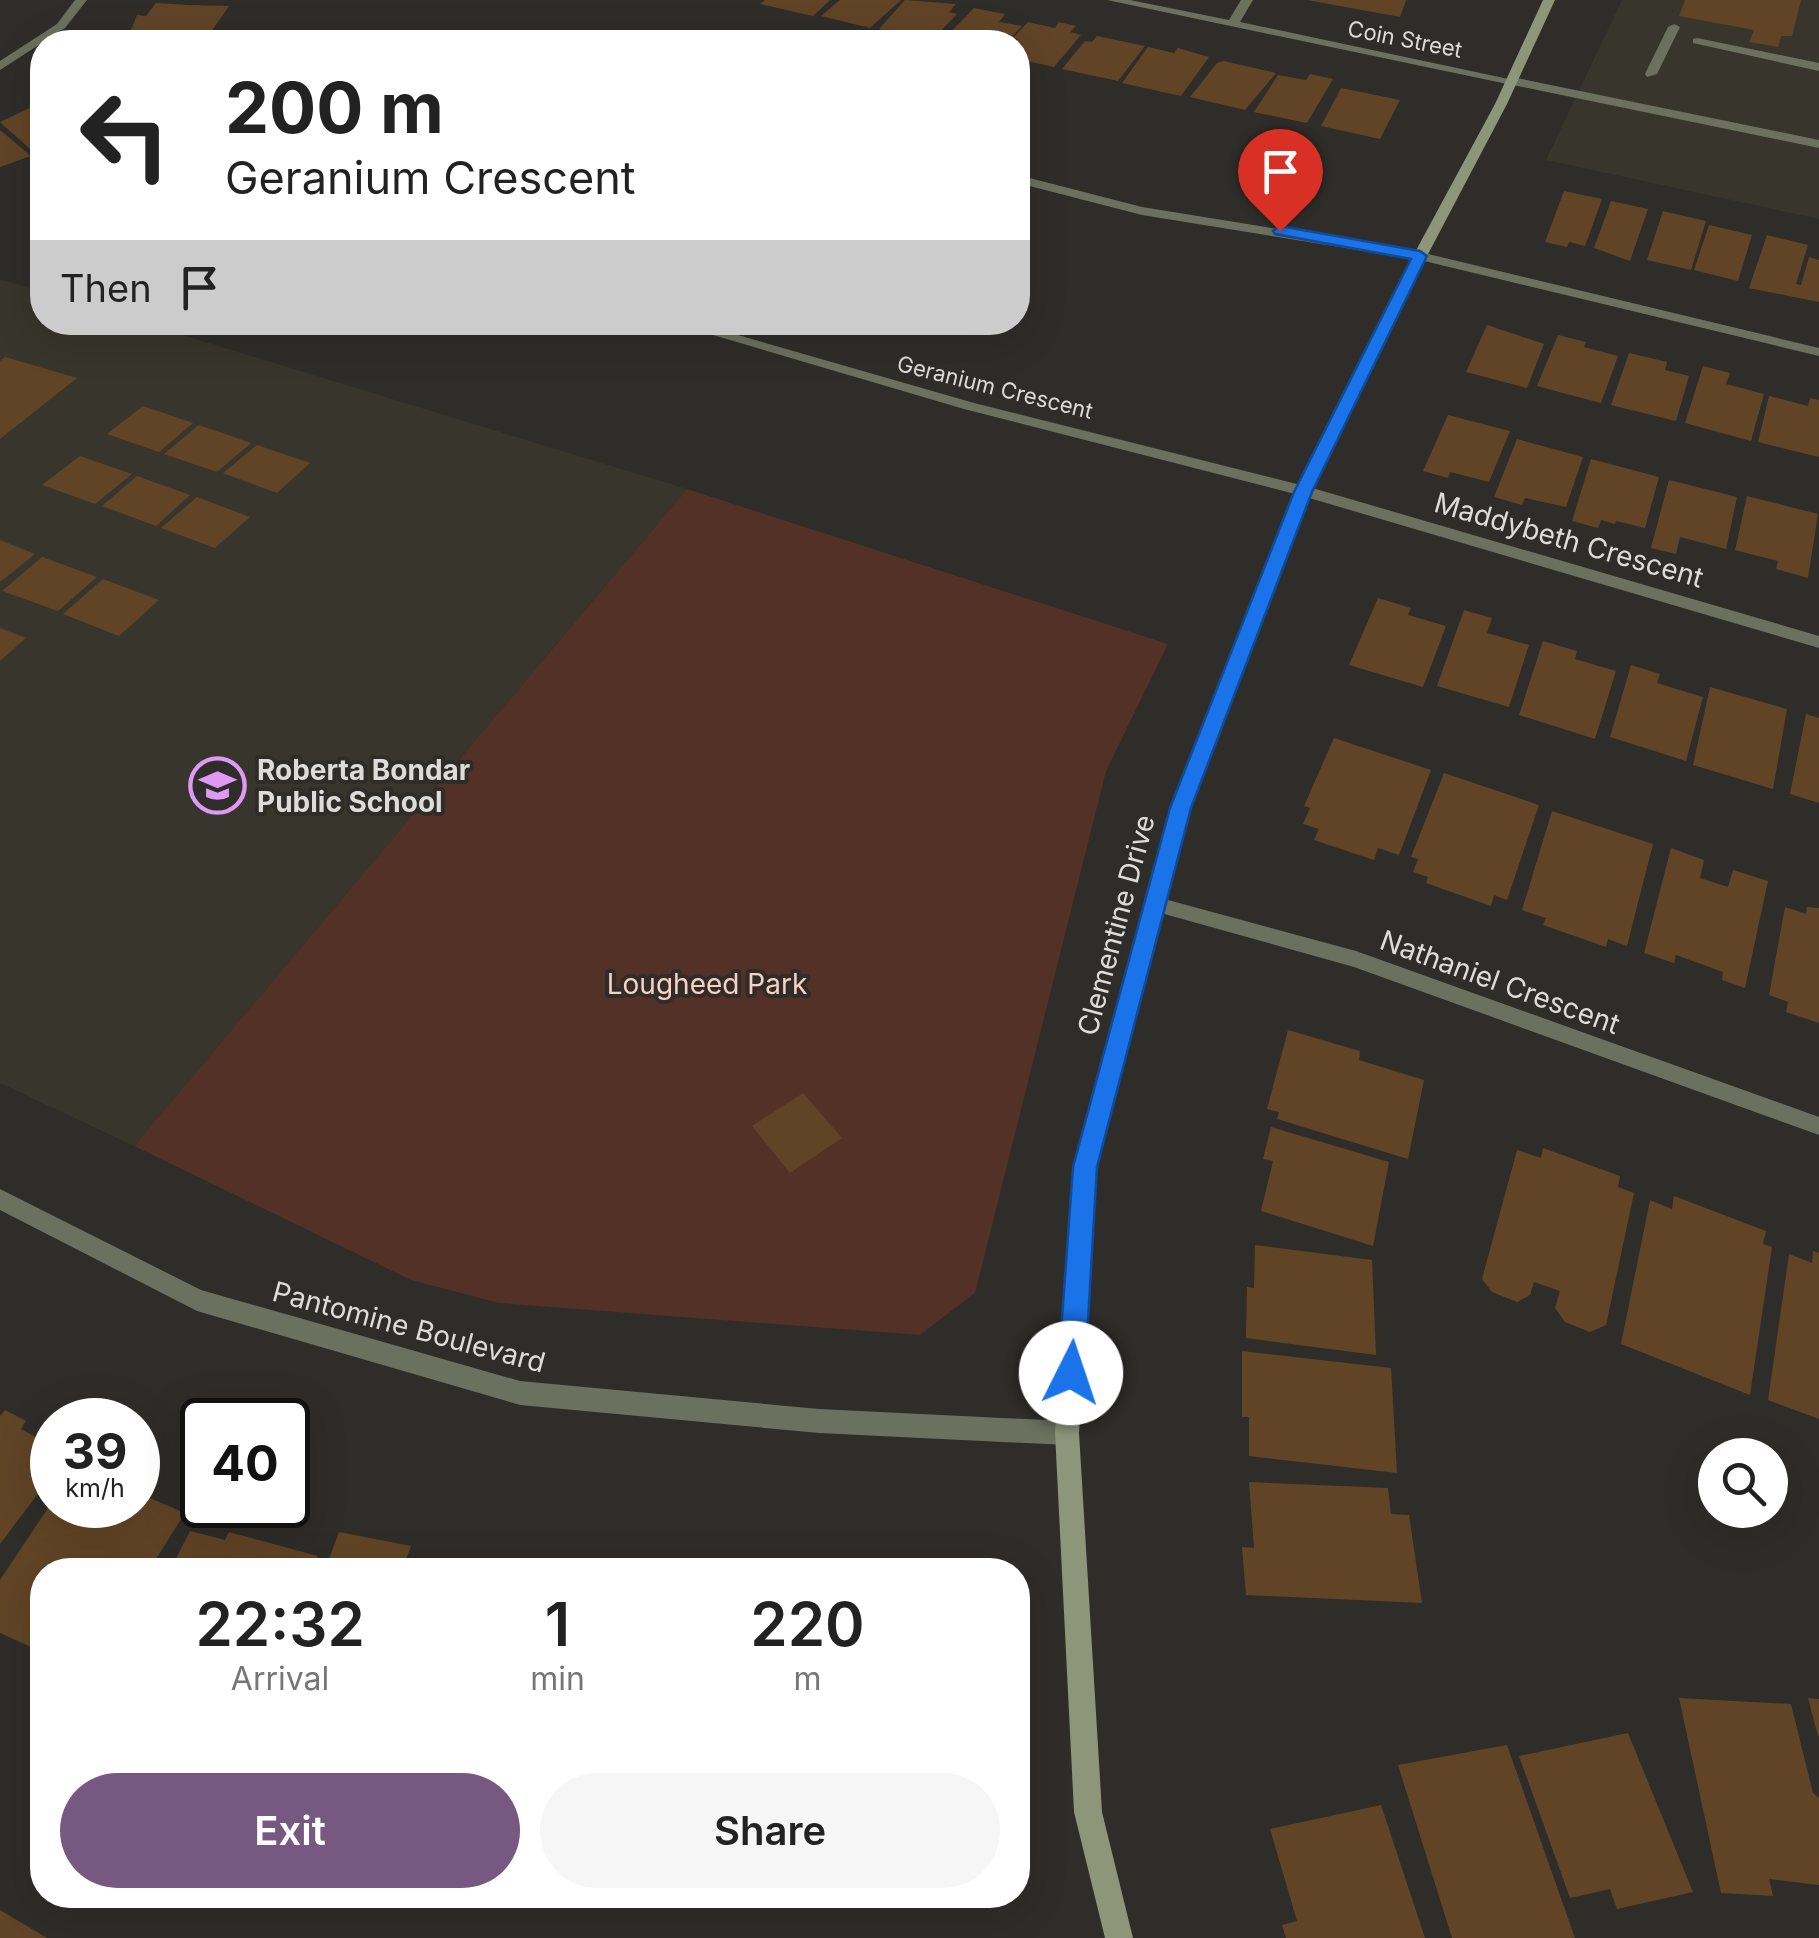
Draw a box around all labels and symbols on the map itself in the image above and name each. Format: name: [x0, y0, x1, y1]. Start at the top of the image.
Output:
street label: Coin Street: [1346, 15, 1464, 63]
pin: [1238, 129, 1323, 232]
street label: Geranium Crescent: [894, 350, 1096, 424]
street label: Maddybeth Crescent: [1431, 485, 1707, 595]
place label: Roberta Bondar Public School: [257, 753, 470, 819]
school or university icon: Roberta Bondar Public School: [188, 756, 248, 816]
street label: Clementine Drive: [1070, 811, 1162, 1039]
street label: Nathaniel Crescent: [1376, 923, 1624, 1041]
park label: Lougheed Park: [607, 967, 807, 1001]
street label: Pantomine Boulevard: [269, 1274, 549, 1380]
position arrow: [1019, 1321, 1123, 1425]
speed limit sign: 40: [180, 1398, 310, 1528]

